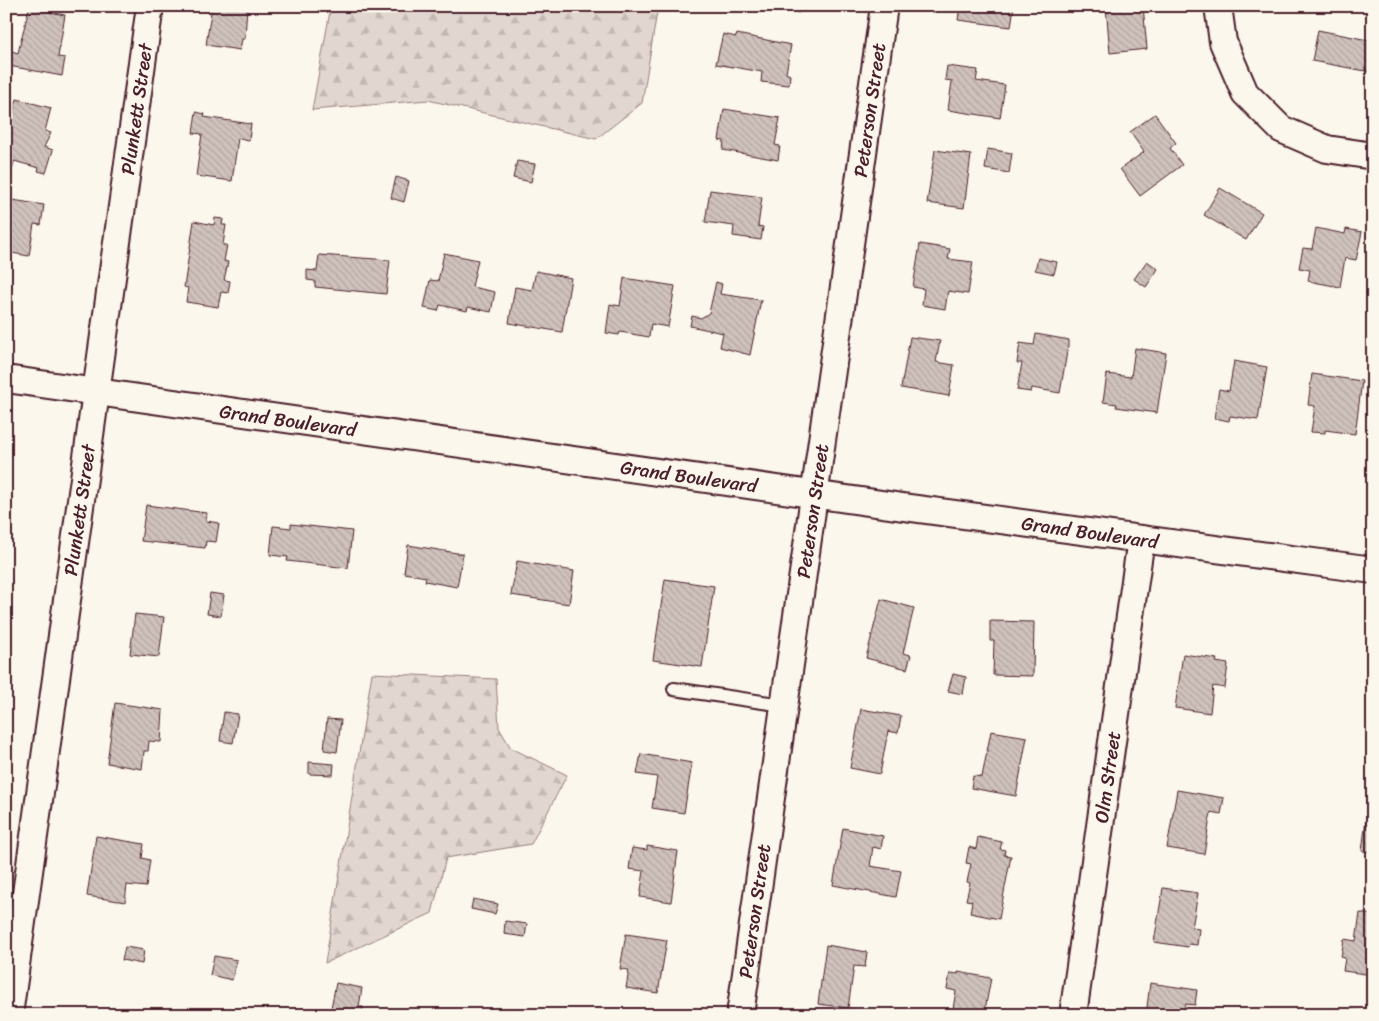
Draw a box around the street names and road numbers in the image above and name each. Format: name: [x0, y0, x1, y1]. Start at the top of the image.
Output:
street label: Plunkett Street: [111, 40, 162, 177]
street label: Peterson Street: [844, 41, 895, 179]
street label: Grand Boulevard: [217, 395, 360, 447]
street label: Plunkett Street: [54, 441, 105, 578]
street label: Peterson Street: [787, 442, 838, 580]
street label: Grand Boulevard: [618, 451, 761, 503]
street label: Grand Boulevard: [1019, 507, 1162, 559]
street label: Olm Street: [1085, 729, 1130, 825]
street label: Peterson Street: [729, 842, 780, 980]

